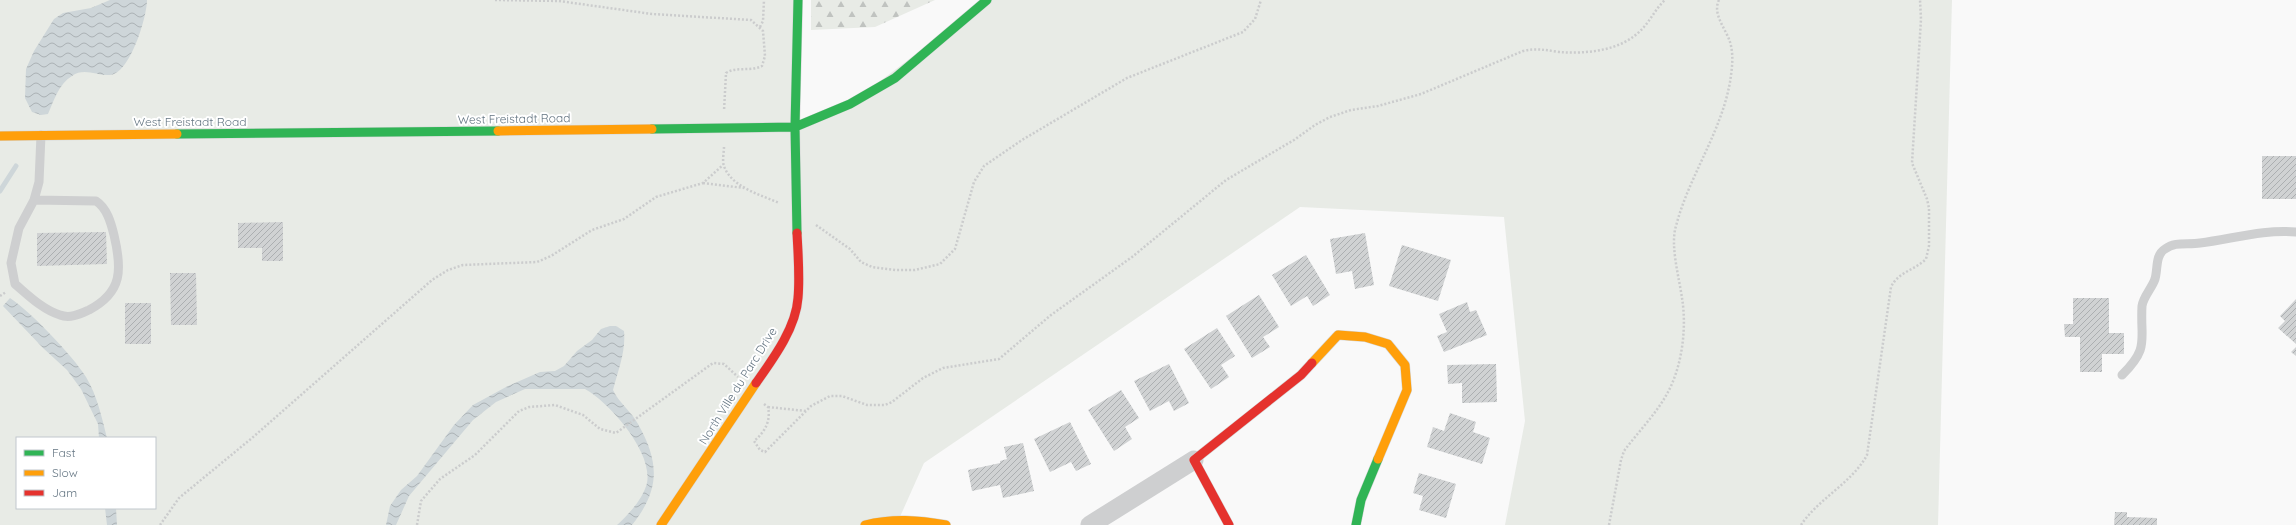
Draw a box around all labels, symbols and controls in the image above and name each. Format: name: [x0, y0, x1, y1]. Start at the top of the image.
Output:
street label: West Freistadt Road: [457, 110, 571, 127]
street label: West Freistadt Road: [134, 114, 246, 129]
street label: North Ville du Parc Drive: [695, 324, 780, 447]
legend: [16, 437, 156, 509]
text: Fast: [52, 445, 76, 460]
text: Slow: [52, 465, 78, 480]
text: Jam: [52, 485, 77, 500]

